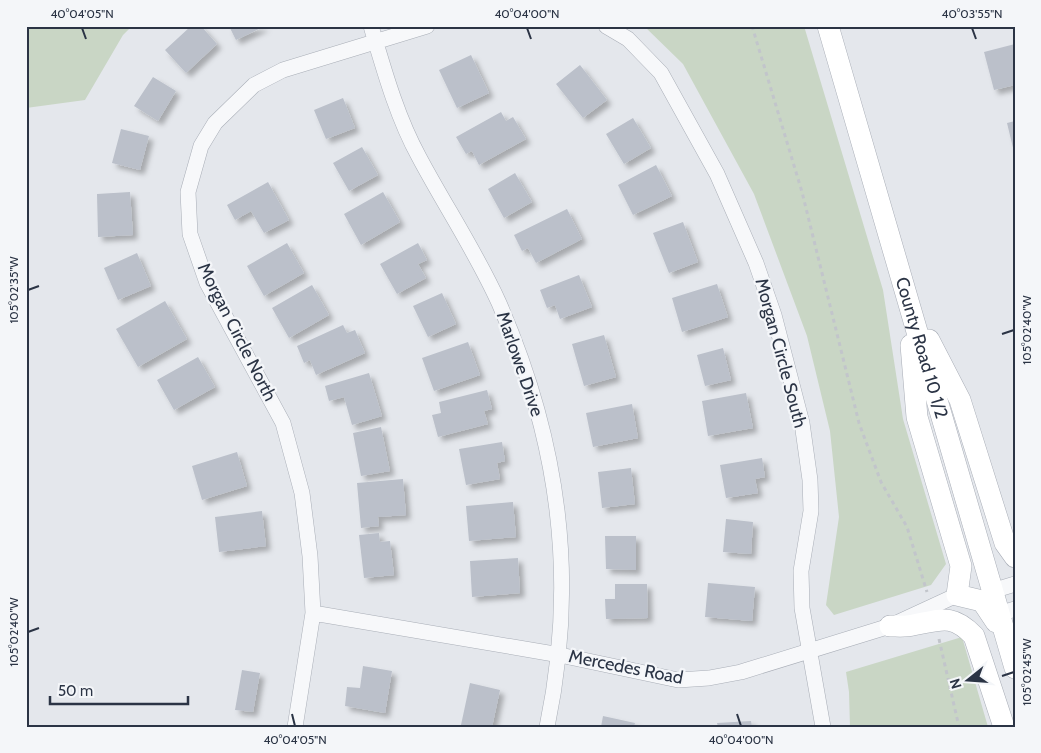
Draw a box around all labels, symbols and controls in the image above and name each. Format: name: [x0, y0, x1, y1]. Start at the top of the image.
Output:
text: 40°04'05"N: [50, 6, 114, 21]
text: 40°04'00"N: [494, 6, 560, 21]
text: 40°03'55"N: [941, 6, 1003, 21]
text: 105°02'35"W: [6, 256, 21, 324]
street label: Morgan Circle North: [193, 259, 281, 405]
street label: County Road 10 1/2: [891, 274, 953, 421]
street label: Morgan Circle South: [750, 276, 812, 430]
text: 105°02'40"W: [1019, 295, 1034, 365]
street label: Marlowe Drive: [492, 309, 548, 419]
text: 105°02'40"W: [6, 597, 21, 667]
text: 105°02'45"W: [1019, 638, 1034, 706]
street label: Mercedes Road: [567, 645, 685, 689]
north arrow: [944, 656, 994, 706]
scale bar: [50, 673, 188, 705]
text: N: [946, 676, 966, 691]
text: 50 m: [58, 682, 93, 700]
text: 40°04'05"N: [263, 732, 327, 747]
text: 40°04'00"N: [708, 732, 774, 747]

